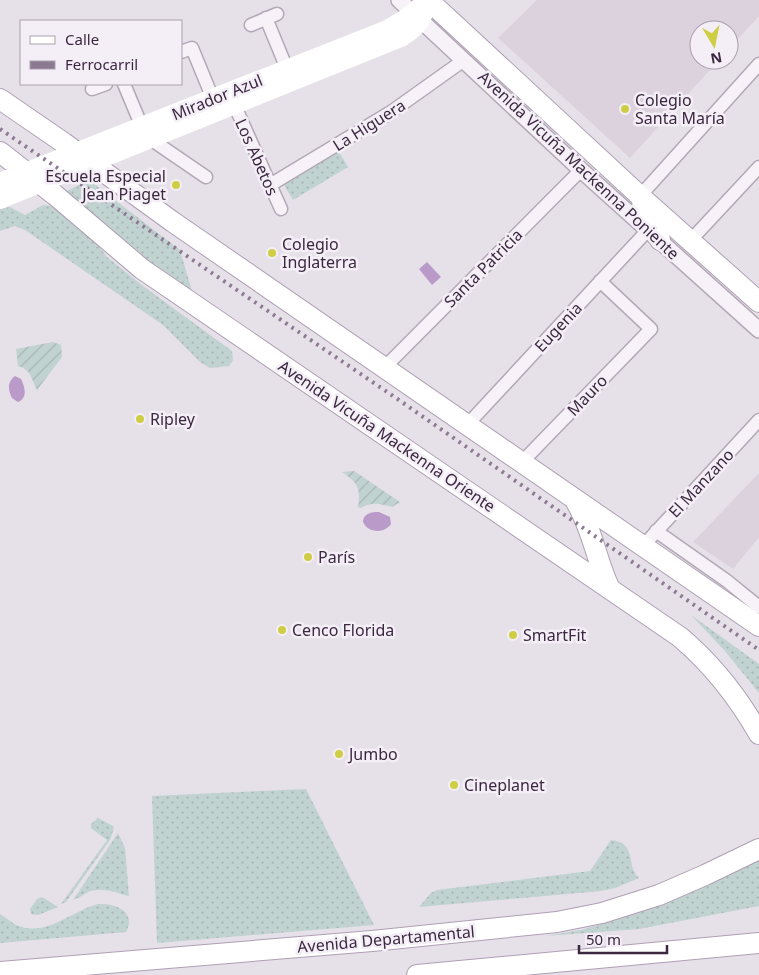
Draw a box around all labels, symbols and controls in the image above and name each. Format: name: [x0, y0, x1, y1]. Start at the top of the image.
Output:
legend: [20, 20, 182, 85]
north arrow: [689, 20, 739, 70]
text: Calle: [65, 29, 99, 49]
text: N: [709, 48, 724, 69]
text: Ferrocarril: [65, 54, 138, 74]
street label: Avenida Vicuña Mackenna Poniente: [474, 66, 684, 264]
street label: Mirador Azul: [168, 69, 266, 125]
place label: Colegio Santa María: [635, 89, 725, 129]
street label: La Higuera: [329, 94, 409, 156]
marker: Colegio Santa María: [619, 103, 631, 115]
street label: Los Abetos: [230, 115, 284, 199]
place label: Escuela Especial Jean Piaget: [45, 165, 166, 205]
marker: Escuela Especial Jean Piaget: [170, 179, 182, 191]
street label: Santa Patricia: [439, 224, 527, 312]
place label: Colegio Inglaterra: [282, 233, 357, 273]
marker: Colegio Inglaterra: [266, 247, 278, 259]
street label: Eugenia: [529, 297, 587, 357]
street label: Avenida Vicuña Mackenna Oriente: [274, 355, 500, 517]
street label: Mauro: [562, 370, 612, 420]
place label: Ripley: [150, 408, 196, 430]
marker: Ripley: [134, 413, 146, 425]
street label: El Manzano: [663, 444, 739, 522]
place label: París: [318, 546, 355, 568]
marker: París: [302, 551, 314, 563]
place label: Cenco Florida: [292, 619, 394, 641]
marker: Cenco Florida: [276, 624, 288, 636]
place label: SmartFit: [523, 624, 587, 646]
marker: SmartFit: [507, 629, 519, 641]
place label: Jumbo: [347, 743, 398, 765]
marker: Jumbo: [333, 748, 345, 760]
place label: Cineplanet: [464, 774, 545, 796]
marker: Cineplanet: [448, 779, 460, 791]
street label: Avenida Departamental: [296, 920, 476, 958]
scale bar: [579, 922, 666, 954]
text: 50 m: [586, 929, 621, 949]

